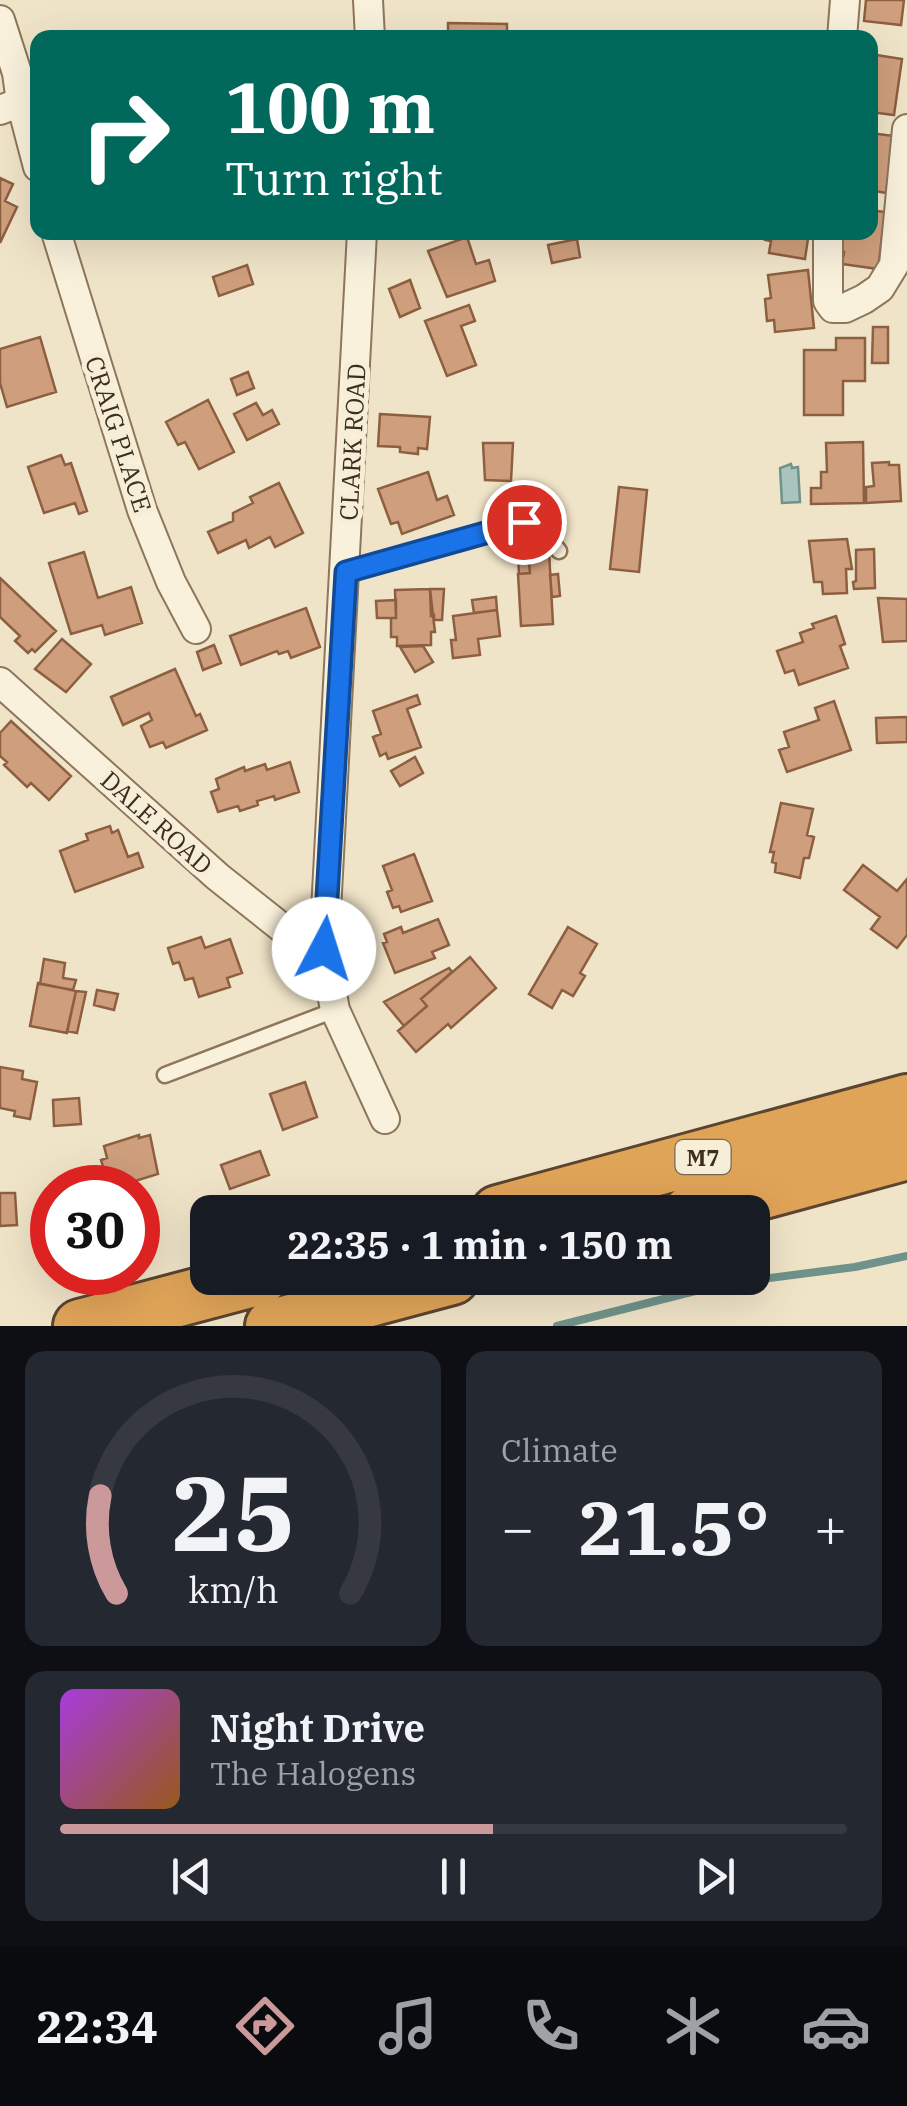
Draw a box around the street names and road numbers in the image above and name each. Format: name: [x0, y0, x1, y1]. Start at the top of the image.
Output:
street label: CRAIG PLACE: [78, 352, 160, 516]
street label: CLARK ROAD: [331, 363, 373, 521]
street label: DALE ROAD: [94, 763, 220, 881]
road number: M7: [676, 1140, 730, 1174]

